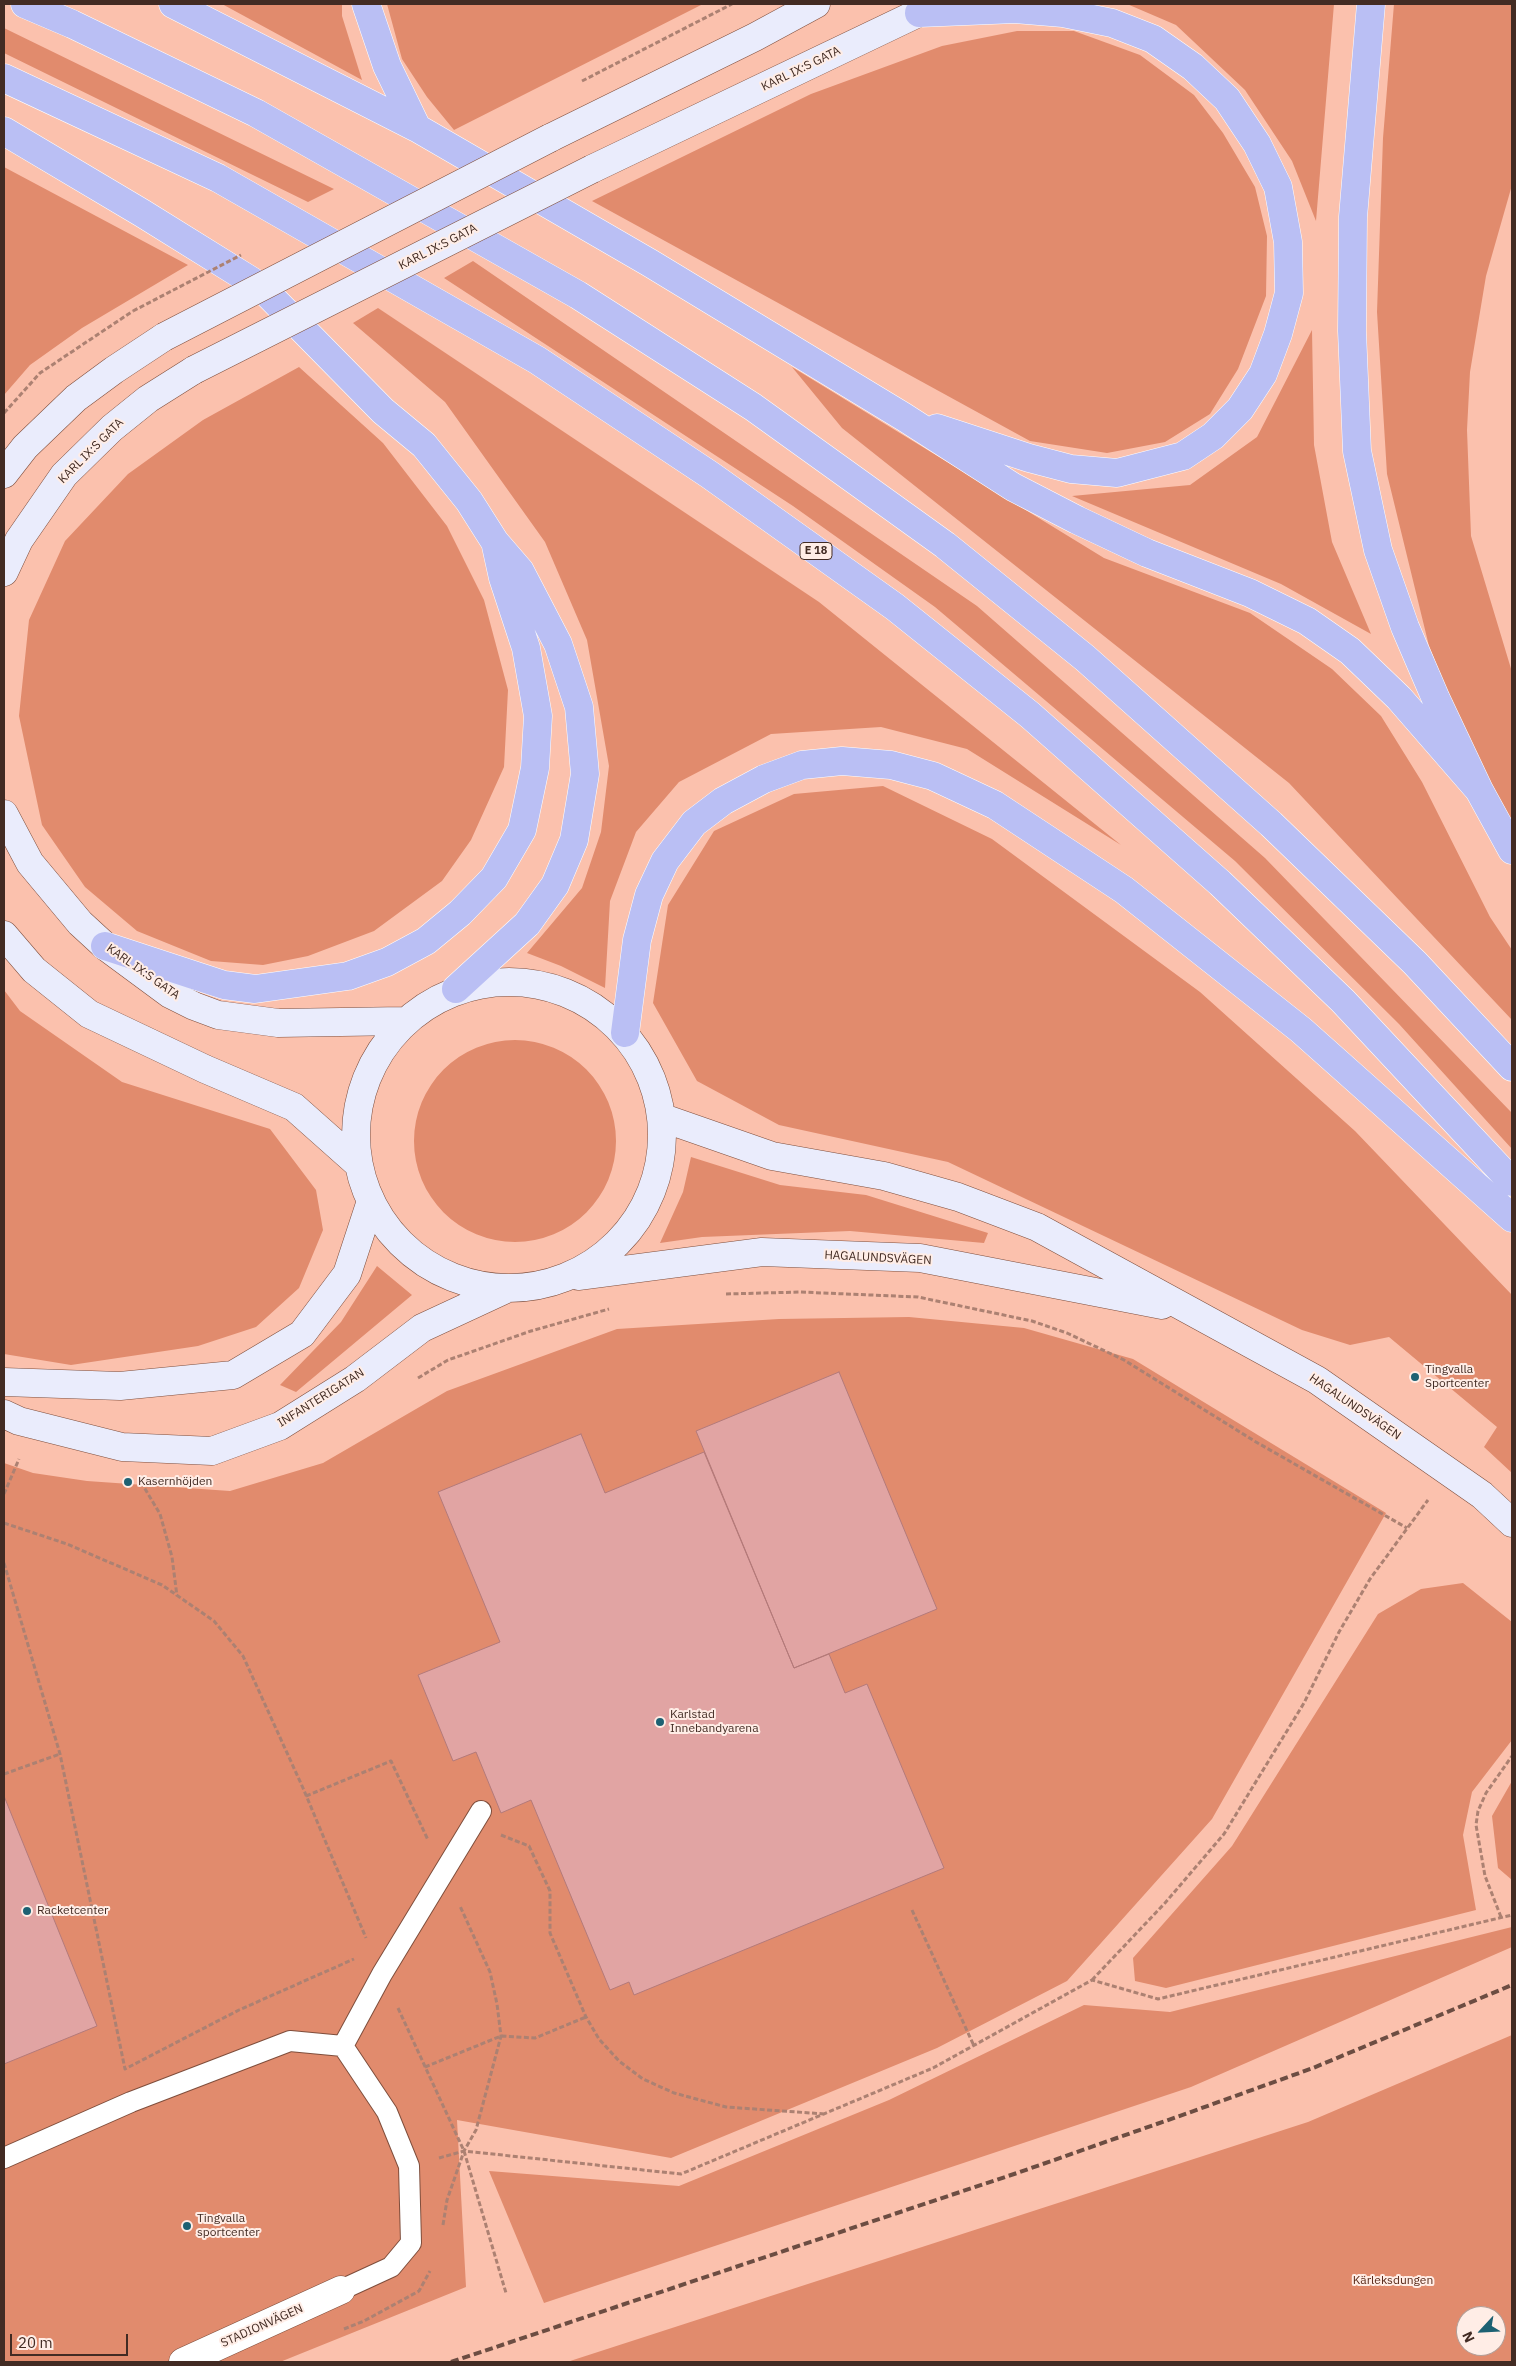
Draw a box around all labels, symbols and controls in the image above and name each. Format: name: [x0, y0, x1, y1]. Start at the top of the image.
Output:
street label: KARL IX:S GATA: [759, 44, 843, 94]
street label: KARL IX:S GATA: [396, 221, 480, 273]
street label: KARL IX:S GATA: [55, 415, 127, 487]
road number: E 18: [800, 542, 832, 560]
street label: KARL IX:S GATA: [104, 941, 182, 1003]
street label: HAGALUNDSVÄGEN: [824, 1248, 932, 1268]
place label: Tingvalla Sportcenter: [1425, 1363, 1489, 1391]
street label: INFANTERIGATAN: [275, 1366, 367, 1430]
street label: HAGALUNDSVÄGEN: [1306, 1371, 1404, 1443]
marker: Tingvalla Sportcenter: [1409, 1371, 1421, 1383]
place label: Kasernhöjden: [138, 1475, 212, 1489]
marker: Kasernhöjden: [122, 1476, 134, 1488]
place label: Karlstad Innebandyarena: [670, 1708, 759, 1736]
marker: Karlstad Innebandyarena: [654, 1716, 666, 1728]
place label: Racketcenter: [37, 1904, 108, 1918]
marker: Racketcenter: [21, 1905, 33, 1917]
place label: Tingvalla sportcenter: [197, 2212, 260, 2240]
marker: Tingvalla sportcenter: [181, 2220, 193, 2232]
park label: Kärleksdungen: [1353, 2274, 1433, 2288]
street label: STADIONVÄGEN: [219, 2301, 305, 2351]
north arrow: [1456, 2306, 1506, 2356]
scale bar: [12, 2324, 130, 2356]
text: N: [1458, 2329, 1479, 2345]
text: 20 m: [18, 2333, 53, 2352]

